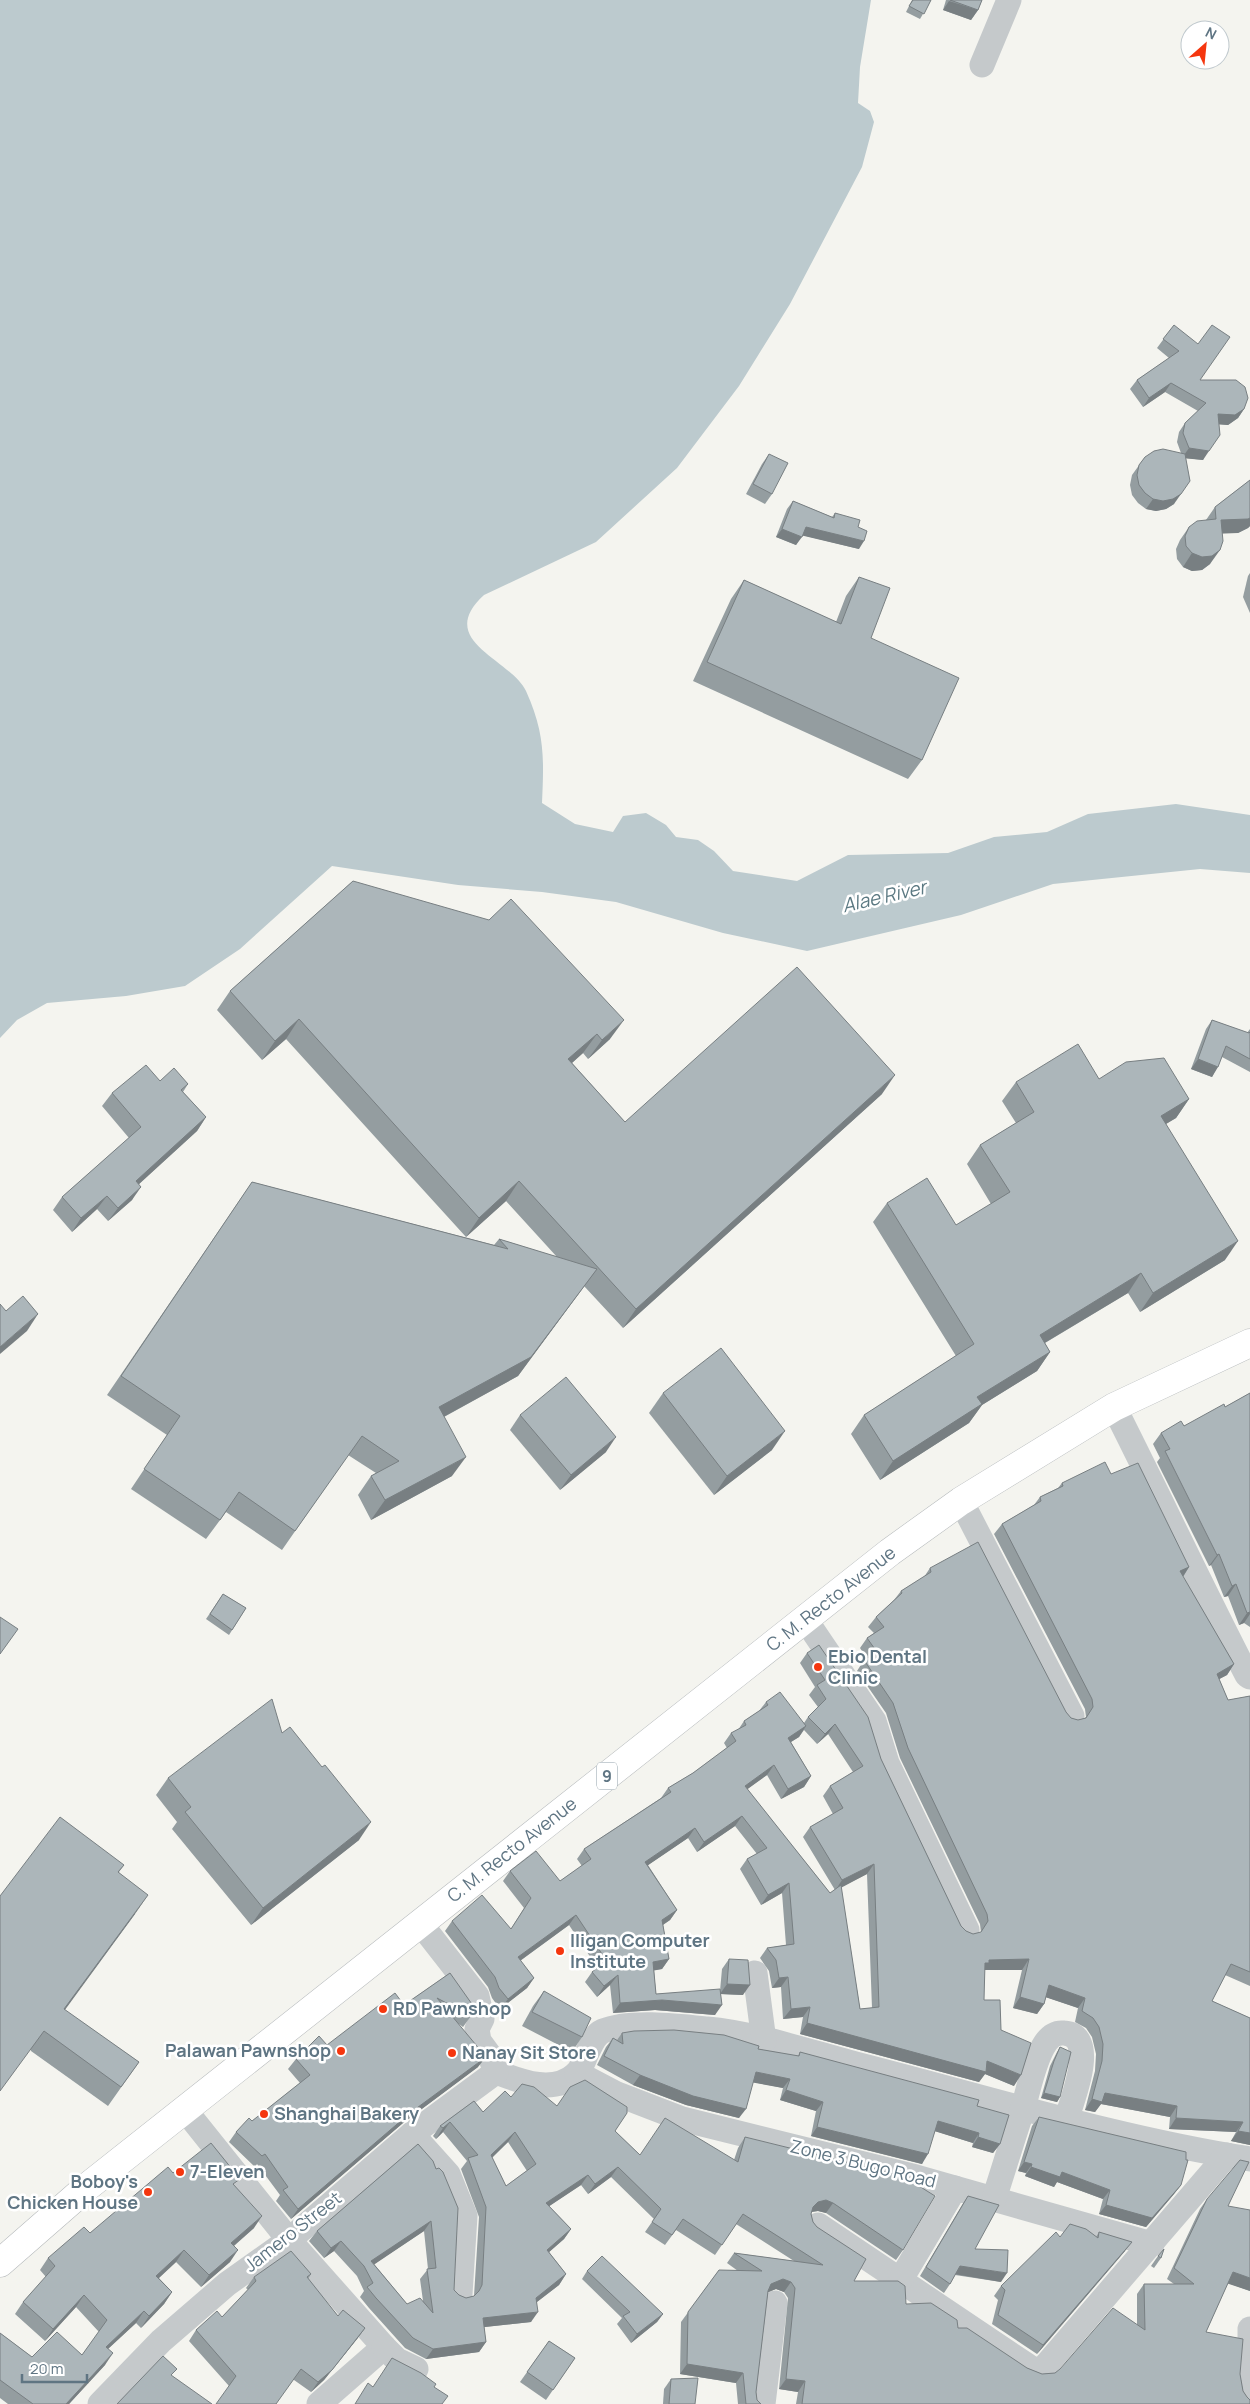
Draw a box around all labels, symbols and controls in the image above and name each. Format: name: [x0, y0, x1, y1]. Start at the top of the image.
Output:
north arrow: [1180, 20, 1230, 70]
text: N: [1202, 22, 1220, 44]
water label: Alae River: [839, 873, 931, 918]
street label: C. M. Recto Avenue: [761, 1540, 900, 1656]
place label: Ebio Dental Clinic: [828, 1644, 927, 1689]
marker: Ebio Dental Clinic: [812, 1661, 824, 1673]
road number: 9: [597, 1762, 617, 1790]
street label: C. M. Recto Avenue: [442, 1791, 581, 1907]
place label: Iligan Computer Institute: [570, 1928, 710, 1973]
marker: Iligan Computer Institute: [554, 1945, 566, 1957]
place label: RD Pawnshop: [393, 1996, 511, 2020]
marker: RD Pawnshop: [377, 2003, 389, 2015]
place label: Palawan Pawnshop: [165, 2038, 331, 2062]
place label: Nanay Sit Store: [462, 2040, 597, 2064]
marker: Palawan Pawnshop: [335, 2045, 347, 2057]
marker: Nanay Sit Store: [446, 2047, 458, 2059]
place label: Shanghai Bakery: [274, 2101, 419, 2125]
marker: Shanghai Bakery: [258, 2108, 270, 2120]
street label: Zone 3 Bugo Road: [788, 2133, 939, 2193]
place label: 7-Eleven: [190, 2159, 265, 2183]
marker: 7-Eleven: [174, 2166, 186, 2178]
place label: Boboy's Chicken House: [7, 2169, 138, 2214]
marker: Boboy's Chicken House: [142, 2186, 154, 2198]
street label: Jamero Street: [239, 2186, 346, 2277]
scale bar: [22, 2352, 88, 2384]
text: 20 m: [30, 2358, 63, 2379]

